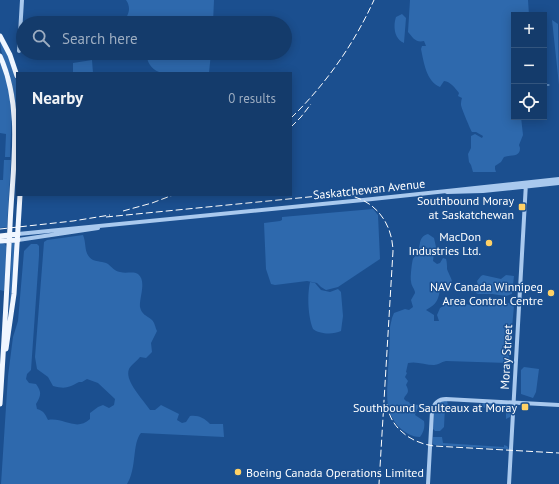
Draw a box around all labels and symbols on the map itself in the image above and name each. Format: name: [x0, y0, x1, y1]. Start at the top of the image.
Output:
street label: Saskatchewan Avenue: [312, 176, 426, 202]
place label: Southbound Moray at Saskatchewan: [417, 193, 514, 222]
marker: Southbound Moray at Saskatchewan: [517, 202, 527, 212]
place label: MacDon Industries Ltd.: [409, 229, 481, 258]
marker: MacDon Industries Ltd.: [484, 238, 494, 248]
place label: NAV Canada Winnipeg Area Control Centre: [430, 279, 543, 308]
marker: NAV Canada Winnipeg Area Control Centre: [546, 288, 556, 298]
street label: Moray Street: [497, 324, 515, 390]
place label: Southbound Saulteaux at Moray: [353, 400, 517, 415]
marker: Southbound Saulteaux at Moray: [520, 402, 530, 412]
place label: Boeing Canada Operations Limited: [246, 465, 424, 480]
marker: Boeing Canada Operations Limited: [233, 467, 243, 477]

